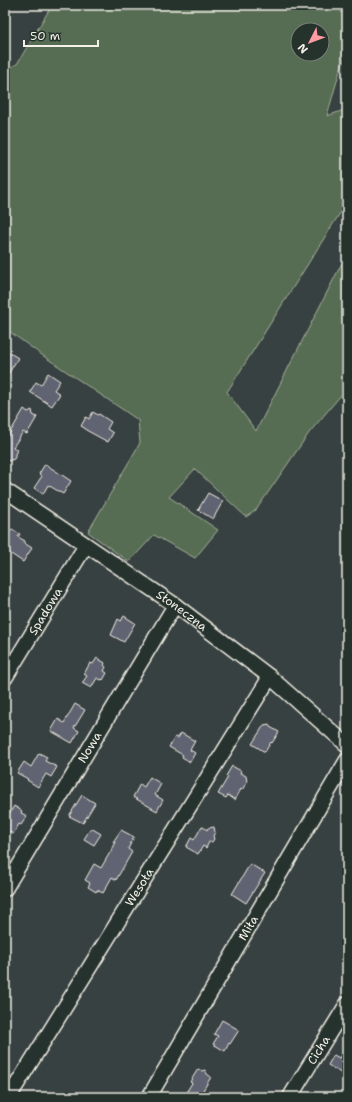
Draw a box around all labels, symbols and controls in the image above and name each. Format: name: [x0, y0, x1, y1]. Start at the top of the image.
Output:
scale bar: [24, 22, 98, 48]
north arrow: [290, 22, 330, 62]
text: 50 m: [30, 28, 60, 44]
text: N: [294, 40, 311, 57]
street label: Spadowa: [25, 584, 66, 638]
street label: Słoneczna: [153, 587, 211, 635]
street label: Nowa: [74, 728, 106, 766]
street label: Wesoła: [121, 865, 158, 909]
street label: Miła: [235, 912, 262, 944]
street label: Cicha: [304, 1032, 334, 1068]

